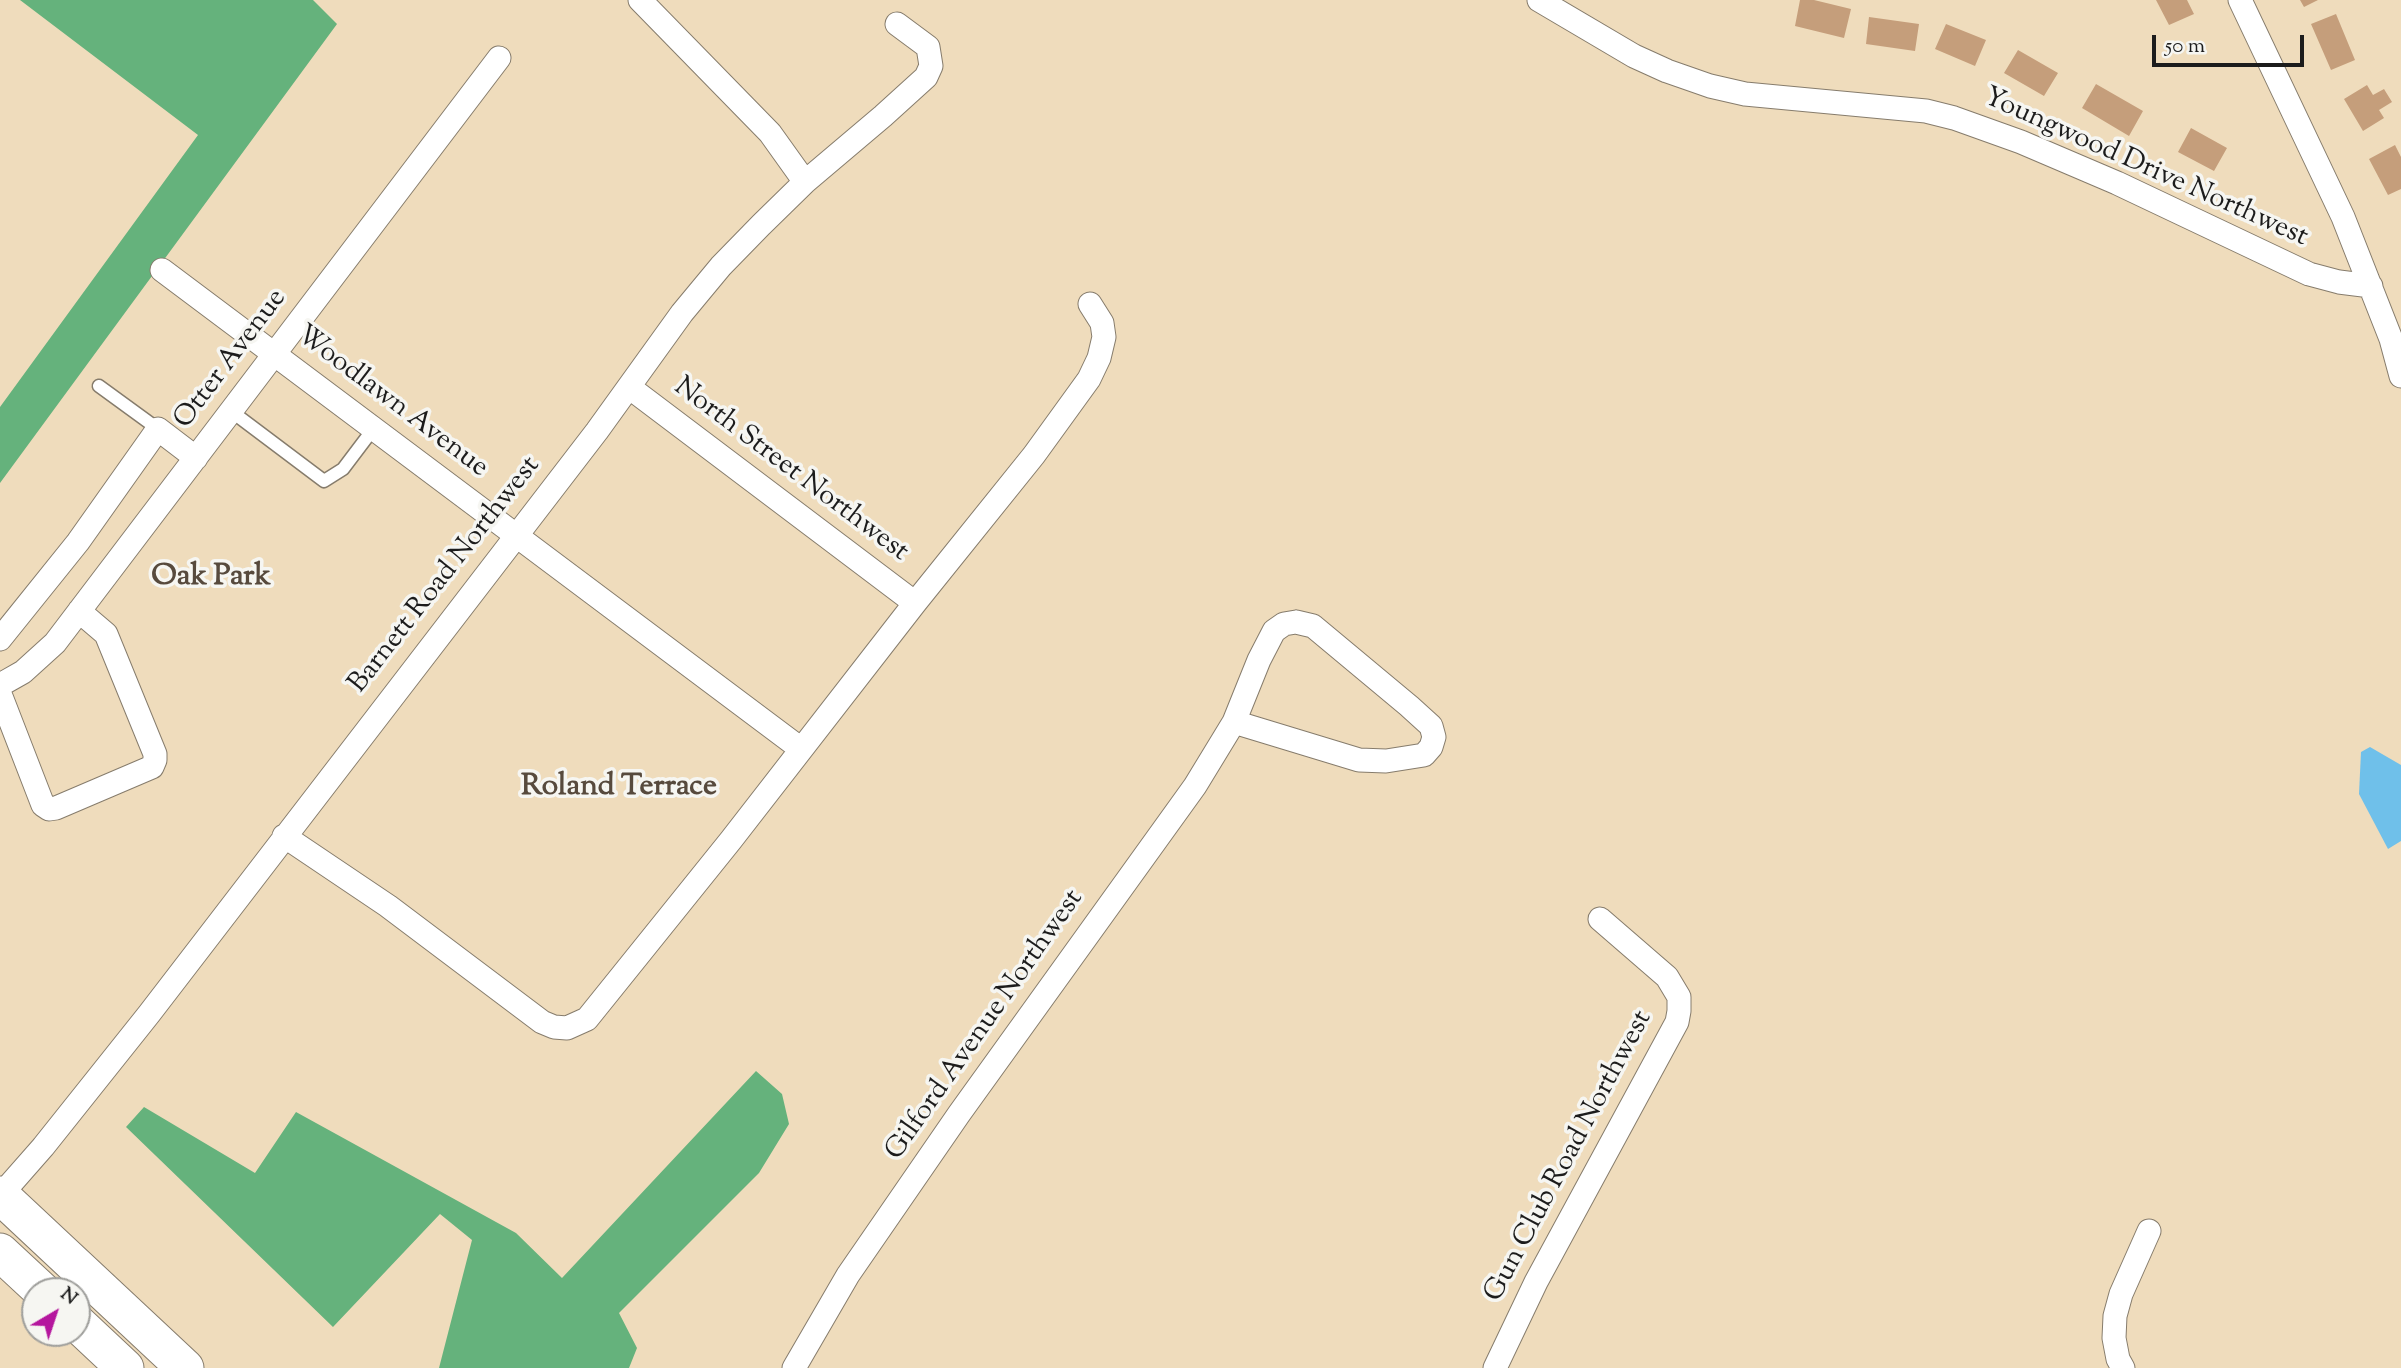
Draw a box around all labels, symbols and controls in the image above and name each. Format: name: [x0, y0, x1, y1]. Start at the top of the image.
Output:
scale bar: [2156, 21, 2308, 65]
text: 50 m: [2165, 32, 2205, 62]
street label: Youngwood Drive Northwest: [1978, 82, 2312, 256]
street label: Otter Avenue: [169, 284, 295, 436]
street label: Woodlawn Avenue: [288, 320, 494, 486]
street label: North Street Northwest: [666, 372, 914, 570]
street label: Barnett Road Northwest: [343, 451, 549, 701]
district label: Oak Park: [151, 561, 271, 597]
district label: Roland Terrace: [521, 771, 717, 807]
street label: Gilford Avenue Northwest: [880, 884, 1092, 1168]
street label: Gun Club Road Northwest: [1479, 1006, 1661, 1308]
north arrow: [21, 1277, 91, 1347]
text: N: [54, 1282, 83, 1312]

